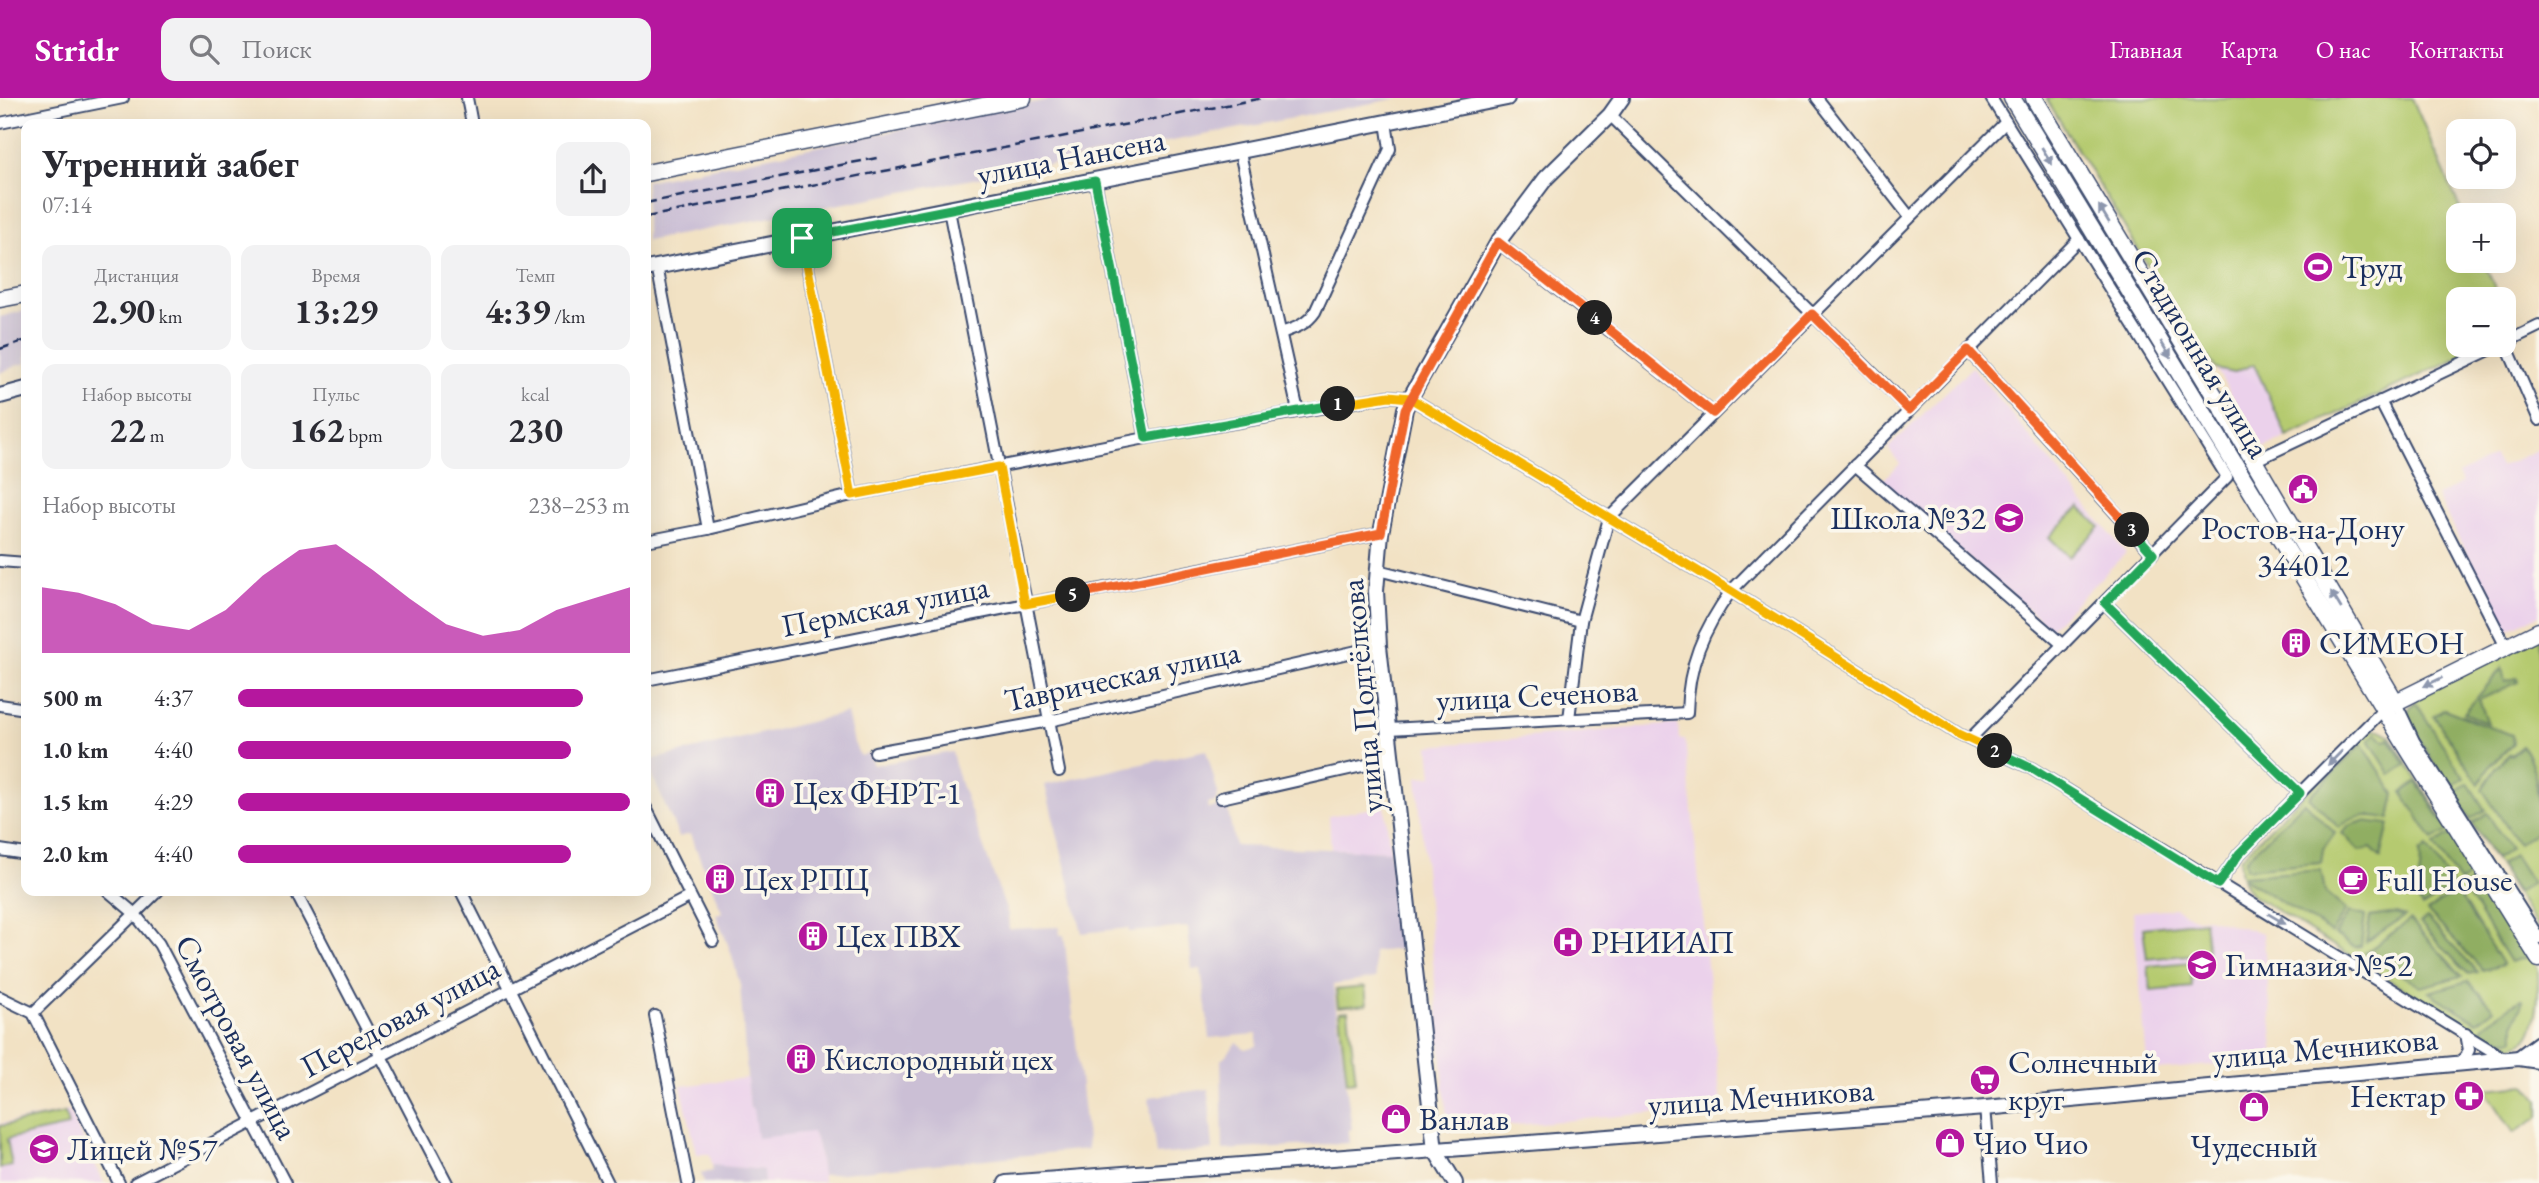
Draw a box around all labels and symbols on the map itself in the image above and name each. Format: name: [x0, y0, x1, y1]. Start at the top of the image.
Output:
street label: улица Нансена: [973, 118, 1169, 196]
one-way arrow: [2041, 147, 2054, 166]
one-way arrow: [2098, 204, 2110, 223]
pin: [772, 208, 832, 268]
street label: Стадионная улица: [2122, 240, 2280, 466]
place label: Труд: [2341, 246, 2403, 288]
sports icon: Труд: [2301, 250, 2335, 284]
pin: 4: [1578, 300, 1612, 336]
one-way arrow: [2160, 341, 2173, 360]
pin: 1: [1320, 386, 1356, 422]
public building icon: Ростов-на-Дону 344012: [2286, 472, 2320, 506]
place label: Школа №32: [1830, 497, 1987, 539]
school or university icon: Школа №32: [1992, 501, 2026, 535]
place label: Ростов-на-Дону 344012: [2201, 507, 2406, 586]
pin: 3: [2114, 512, 2150, 548]
street label: Пермская улица: [778, 565, 993, 647]
street label: улица Подтёлкова: [1331, 577, 1393, 815]
pin: 5: [1056, 578, 1090, 612]
one-way arrow: [2330, 590, 2342, 610]
place label: СИМЕОН: [2319, 622, 2465, 664]
building icon: СИМЕОН: [2279, 626, 2313, 660]
street label: Таврическая улица: [1000, 630, 1244, 721]
street label: улица Сеченова: [1435, 669, 1639, 721]
one-way arrow: [2423, 676, 2443, 688]
pin: 2: [1978, 734, 2012, 768]
one-way arrow: [2327, 749, 2344, 766]
place label: Цех ФНРТ-1: [793, 772, 962, 814]
building icon: Цех ФНРТ-1: [753, 776, 787, 810]
place label: Цех РПЦ: [743, 858, 869, 900]
place label: Full House: [2376, 859, 2512, 901]
building icon: Цех РПЦ: [703, 862, 737, 896]
cafe icon: Full House: [2336, 863, 2370, 897]
one-way arrow: [2267, 912, 2286, 925]
place label: Цех ПВХ: [836, 915, 961, 957]
building icon: Цех ПВХ: [796, 919, 830, 953]
place label: РНИИАП: [1591, 921, 1735, 963]
hospital icon: РНИИАП: [1551, 925, 1585, 959]
street label: Смотровая улица: [165, 927, 309, 1147]
place label: Гимназия №52: [2225, 944, 2413, 986]
street label: Передовая улица: [293, 947, 507, 1087]
school or university icon: Гимназия №52: [2185, 948, 2219, 982]
street label: улица Мечникова: [2210, 1017, 2440, 1079]
place label: Кислородный цех: [824, 1038, 1054, 1080]
place label: Солнечный круг: [2008, 1041, 2158, 1120]
building icon: Кислородный цех: [784, 1042, 818, 1076]
supermarket icon: Солнечный круг: [1968, 1063, 2002, 1097]
street label: улица Мечникова: [1647, 1068, 1876, 1126]
place label: Нектар: [2350, 1075, 2446, 1117]
pharmacy icon: Нектар: [2452, 1079, 2486, 1113]
shop icon: Чудесный: [2237, 1090, 2271, 1124]
place label: Ванлав: [1419, 1098, 1509, 1140]
shop icon: Ванлав: [1379, 1102, 1413, 1136]
place label: Чио Чио: [1973, 1122, 2088, 1164]
place label: Чудесный: [2190, 1125, 2318, 1167]
shop icon: Чио Чио: [1933, 1126, 1967, 1160]
place label: Лицей №57: [67, 1128, 218, 1170]
school or university icon: Лицей №57: [27, 1132, 61, 1166]

